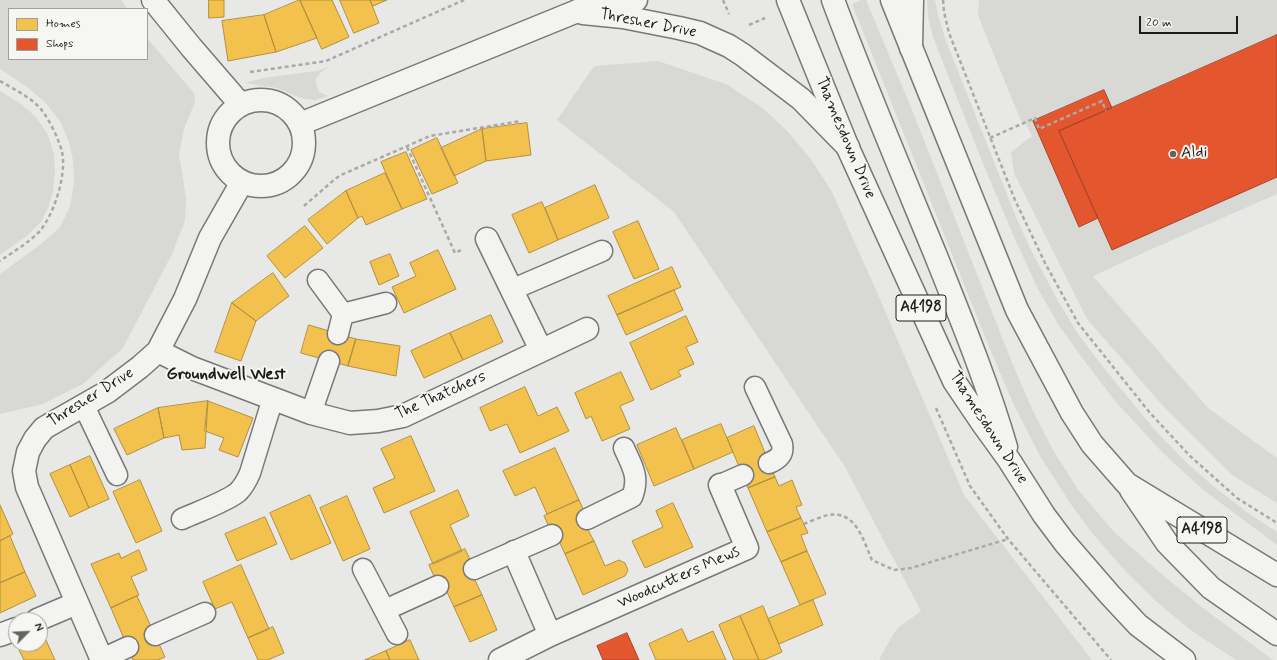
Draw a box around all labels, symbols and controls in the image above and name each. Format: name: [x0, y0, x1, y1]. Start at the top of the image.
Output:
street label: Thresher Drive: [598, 5, 698, 43]
legend: [8, 8, 148, 60]
scale bar: [1141, 8, 1240, 34]
text: 20 m: [1146, 15, 1172, 31]
text: Homes: [46, 16, 81, 32]
text: Shops: [46, 36, 73, 52]
street label: Thamesdown Drive: [811, 74, 879, 202]
place label: Aldi: [1181, 144, 1207, 164]
marker: Aldi: [1168, 149, 1178, 159]
road number: A4198: [896, 295, 946, 321]
street label: Thresher Drive: [44, 364, 138, 432]
district label: Groundwell West: [167, 365, 285, 385]
street label: The Thatchers: [393, 367, 489, 425]
street label: Thamesdown Drive: [944, 368, 1032, 488]
road number: A4198: [1177, 517, 1227, 543]
street label: Woodcutters Mews: [615, 542, 743, 614]
north arrow: [8, 612, 48, 652]
text: N: [30, 621, 46, 634]

